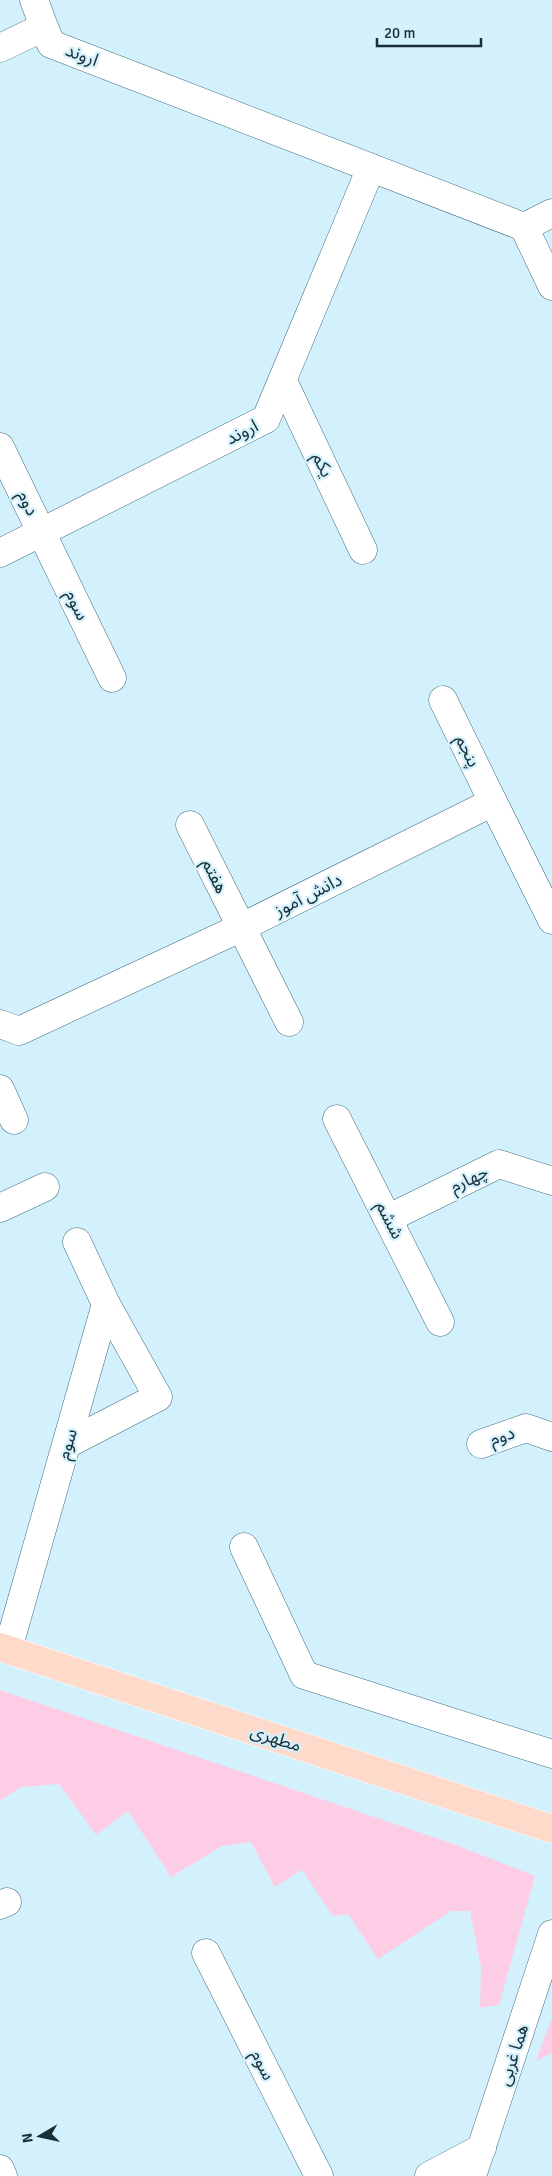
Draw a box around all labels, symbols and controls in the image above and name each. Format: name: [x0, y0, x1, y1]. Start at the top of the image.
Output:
scale bar: [377, 15, 481, 47]
text: 20 m: [384, 24, 415, 42]
street label: اروند: [62, 39, 102, 71]
street label: اروند: [222, 415, 262, 449]
street label: یکم: [306, 449, 338, 482]
street label: دوم: [10, 487, 43, 521]
street label: سوم: [58, 586, 94, 625]
street label: پنجم: [449, 731, 485, 772]
street label: هفتم: [195, 855, 233, 898]
street label: دانش آموز: [269, 869, 346, 922]
street label: چهارم: [446, 1160, 493, 1200]
street label: ششم: [369, 1197, 409, 1244]
street label: دوم: [486, 1421, 519, 1453]
street label: سوم: [52, 1426, 85, 1463]
street label: مطهری: [248, 1719, 304, 1757]
street label: هما غربی: [493, 2021, 533, 2089]
street label: سوم: [243, 2046, 280, 2085]
north arrow: [15, 2111, 65, 2161]
text: N: [18, 2132, 37, 2144]

